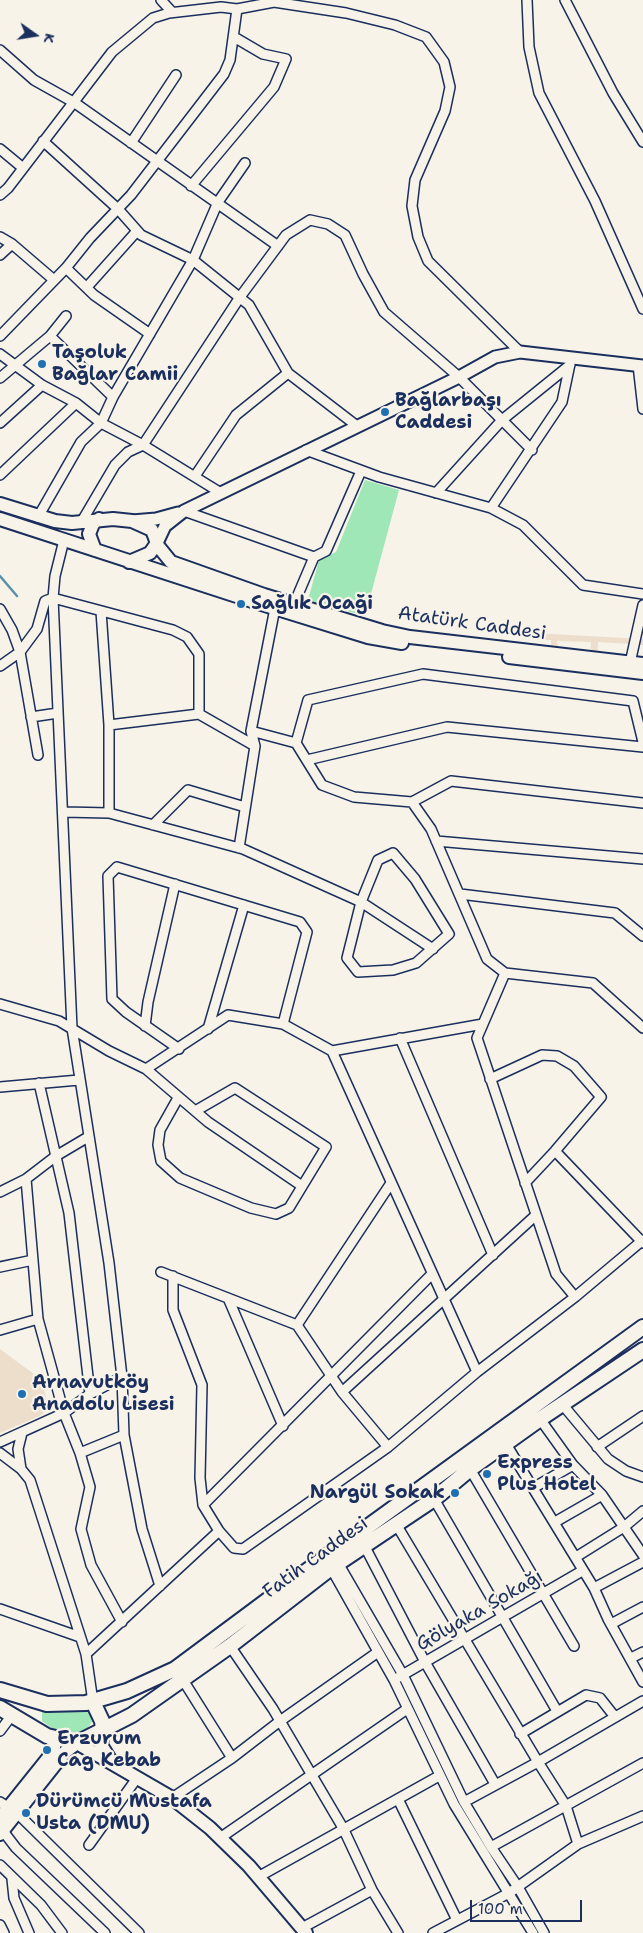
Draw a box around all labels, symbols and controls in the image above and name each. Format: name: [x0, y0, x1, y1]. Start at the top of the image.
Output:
north arrow: [10, 10, 60, 60]
text: K: [40, 32, 59, 45]
place label: Taşoluk Bağlar Camii: [52, 342, 178, 386]
marker: Taşoluk Bağlar Camii: [36, 358, 48, 370]
place label: Bağlarbaşı Caddesi: [395, 390, 502, 434]
marker: Bağlarbaşı Caddesi: [379, 406, 391, 418]
place label: Sağlık Ocaği: [251, 593, 373, 615]
marker: Sağlık Ocaği: [235, 598, 247, 610]
street label: Atatürk Caddesi: [396, 602, 548, 646]
place label: Arnavutköy Anadolu Lisesi: [32, 1372, 175, 1416]
marker: Arnavutköy Anadolu Lisesi: [16, 1388, 28, 1400]
place label: Express Plus Hotel: [497, 1452, 596, 1496]
marker: Express Plus Hotel: [481, 1468, 493, 1480]
place label: Nargül Sokak: [310, 1482, 445, 1504]
marker: Nargül Sokak: [449, 1487, 461, 1499]
street label: Fatih Caddesi: [259, 1512, 373, 1604]
street label: Gölyaka Sokağı: [412, 1565, 548, 1657]
place label: Erzurum Cag Kebab: [57, 1728, 161, 1772]
marker: Erzurum Cag Kebab: [41, 1744, 53, 1756]
place label: Dürümcü Mustafa Usta (DMU): [36, 1791, 212, 1835]
marker: Dürümcü Mustafa Usta (DMU): [20, 1807, 32, 1819]
scale bar: [473, 1890, 586, 1922]
text: 100 m: [478, 1899, 523, 1919]

